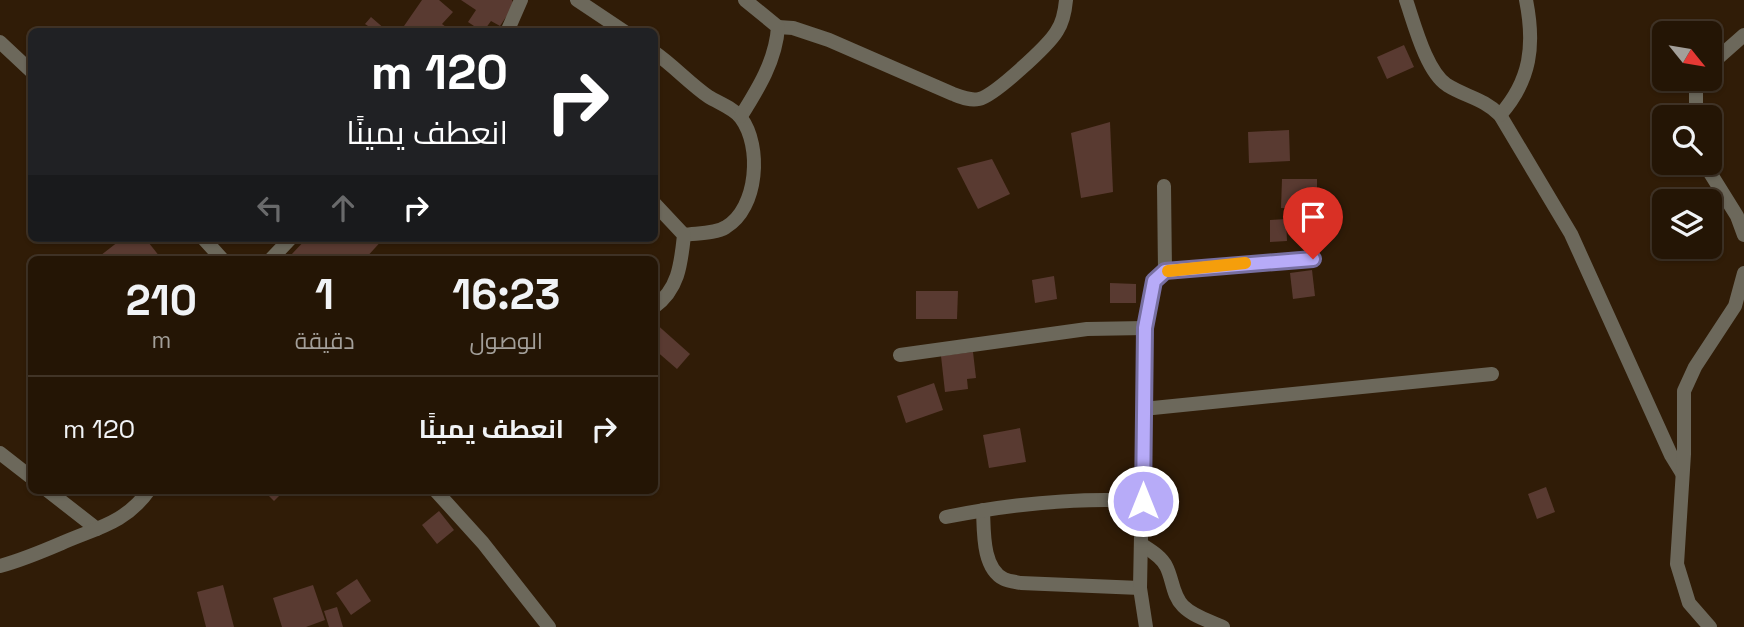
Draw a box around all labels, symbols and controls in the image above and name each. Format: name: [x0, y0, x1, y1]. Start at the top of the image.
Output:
north arrow: [1652, 21, 1722, 91]
map controls: [1652, 21, 1722, 259]
text: 120 m: [371, 41, 508, 103]
icon: right: [532, 56, 623, 147]
button: search: [1652, 105, 1722, 175]
text: انعطف يمينًا: [346, 113, 508, 153]
pin: [1283, 187, 1343, 259]
icon: left: [251, 189, 289, 227]
icon: ahead: [324, 189, 362, 227]
icon: right: [397, 189, 435, 227]
button: layers: [1652, 189, 1722, 259]
icon: arrive: [1294, 198, 1332, 236]
text: 1: [315, 268, 334, 321]
text: 16:23: [452, 268, 560, 321]
text: 210: [126, 274, 197, 327]
text: m: [151, 325, 171, 355]
text: دقيقة: [295, 326, 355, 356]
text: الوصول: [470, 326, 543, 356]
icon: right: [585, 410, 623, 448]
text: 120 m: [63, 412, 135, 446]
text: انعطف يمينًا: [419, 412, 564, 446]
position arrow: [1106, 464, 1180, 538]

